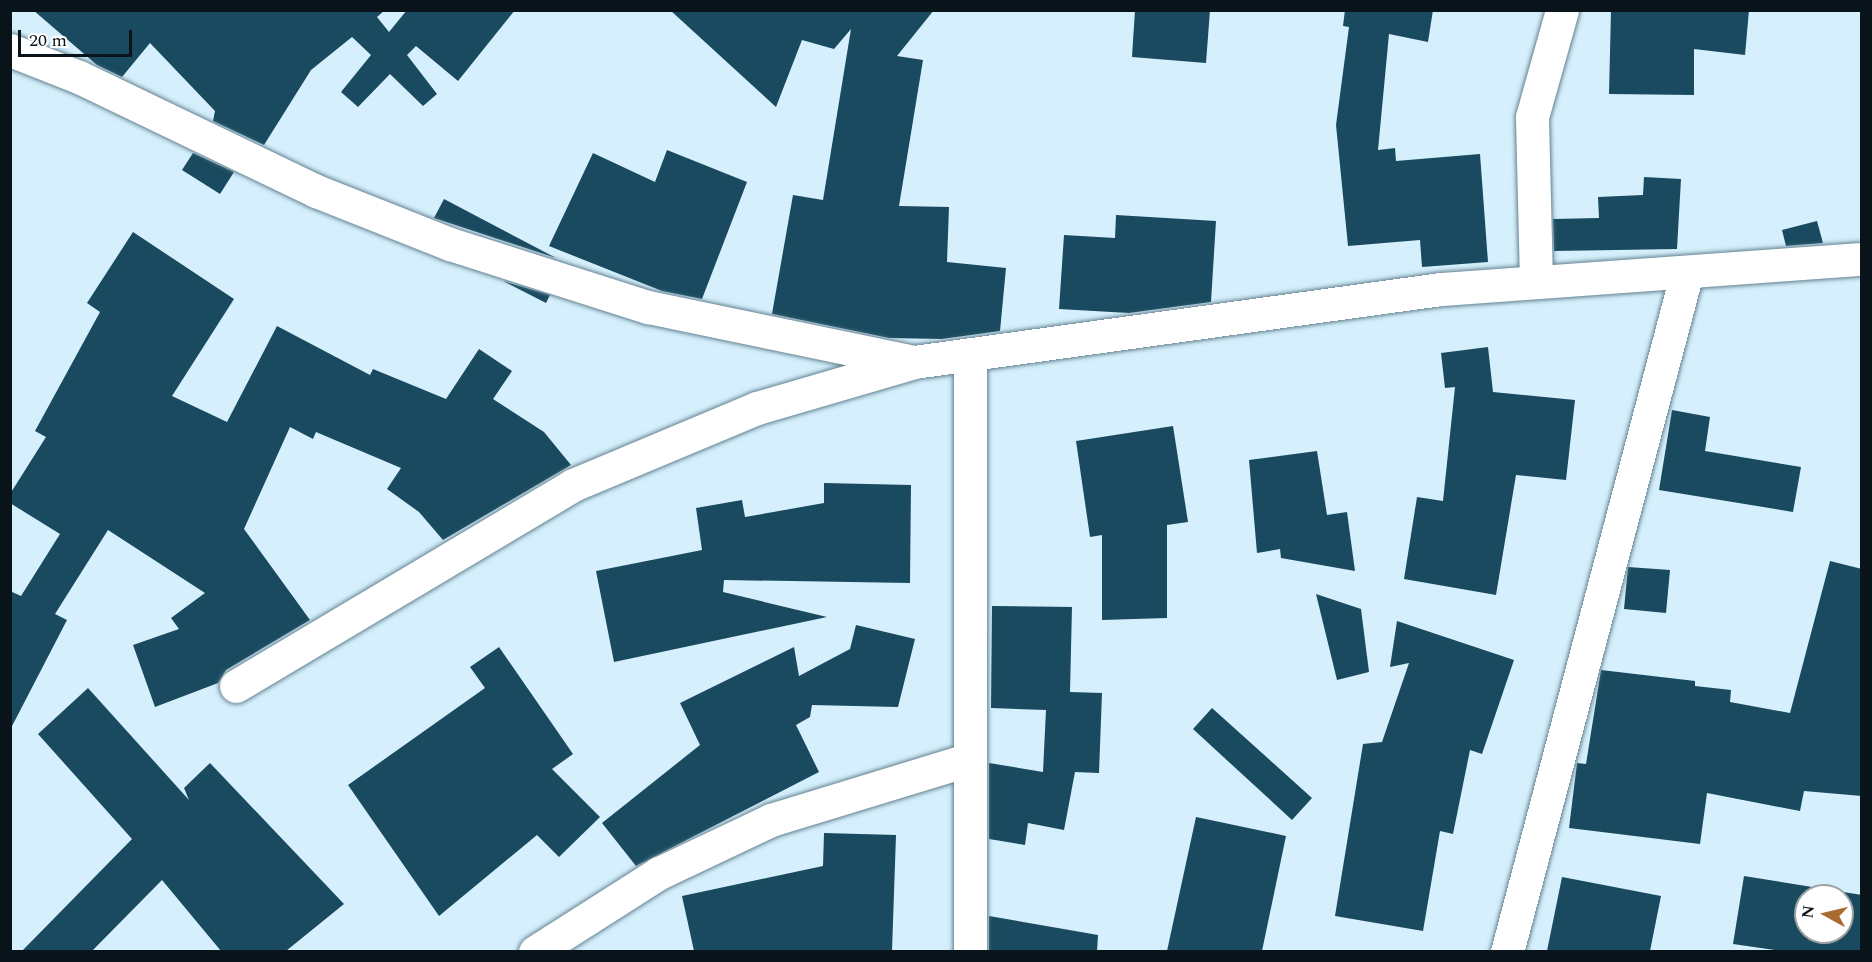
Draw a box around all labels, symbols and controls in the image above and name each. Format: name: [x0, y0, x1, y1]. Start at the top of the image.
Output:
scale bar: [21, 18, 135, 56]
text: 20 m: [29, 27, 67, 54]
north arrow: [1794, 884, 1854, 944]
text: N: [1795, 904, 1821, 920]

